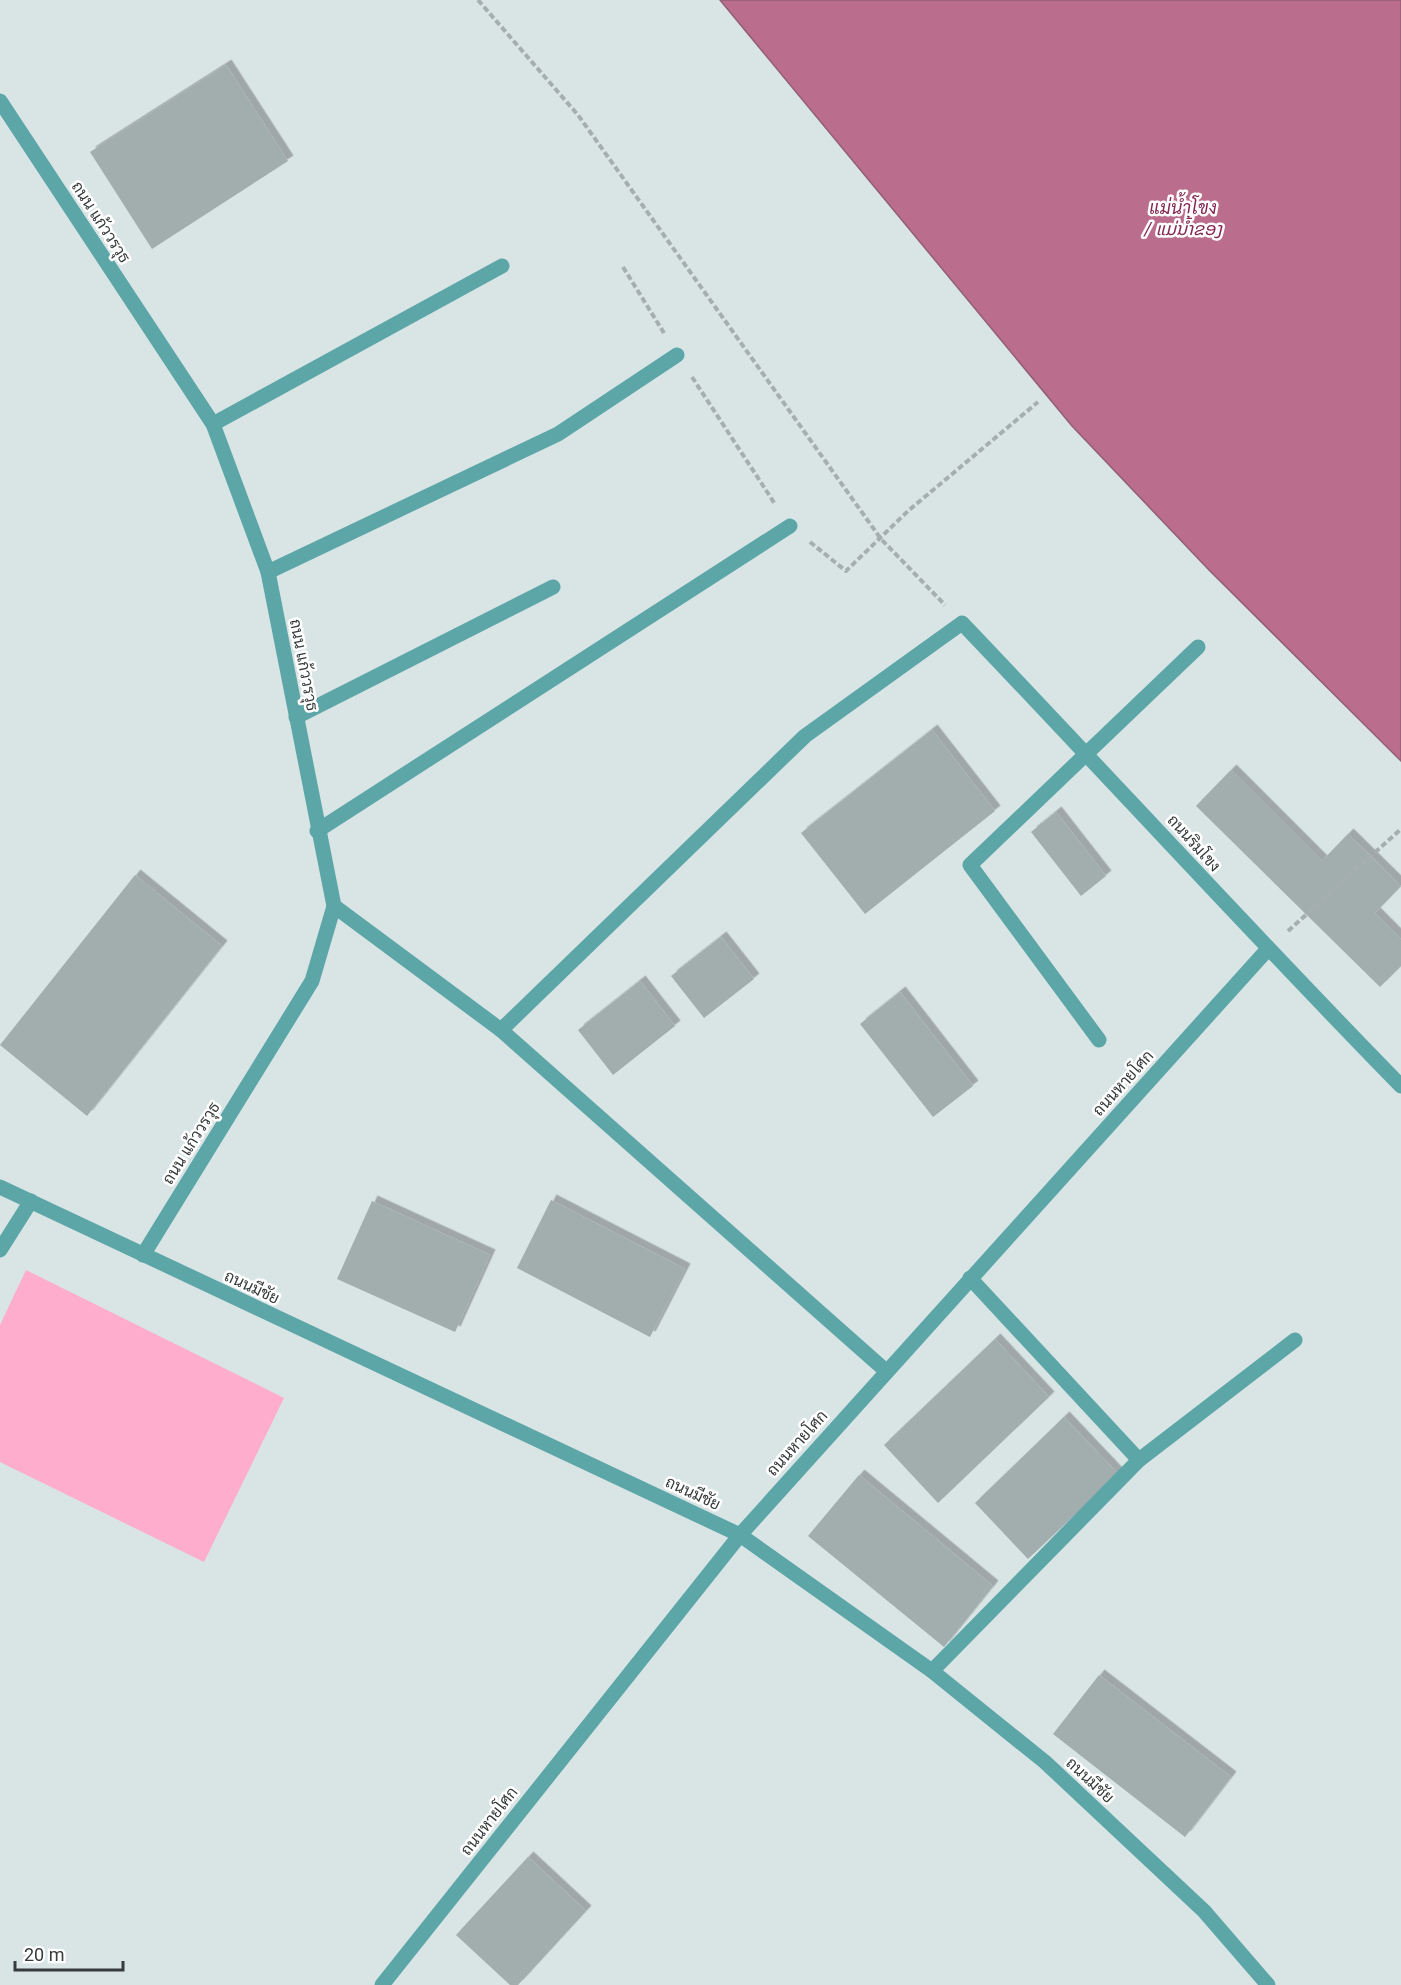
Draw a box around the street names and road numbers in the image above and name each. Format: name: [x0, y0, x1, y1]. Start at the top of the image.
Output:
street label: ถนน แก้ววรวุธ: [66, 177, 135, 268]
street label: ถนน แก้ววรวุธ: [284, 617, 323, 713]
street label: ถนนริมโขง: [1163, 809, 1226, 875]
street label: ถนนหายโศก: [1087, 1045, 1157, 1120]
street label: ถนน แก้ววรวุธ: [157, 1098, 226, 1189]
street label: ถนนมีชัย: [222, 1264, 283, 1308]
street label: ถนนหายโศก: [761, 1405, 831, 1480]
street label: ถนนมีชัย: [663, 1470, 724, 1514]
street label: ถนนมีชัย: [1062, 1752, 1119, 1807]
street label: ถนนหายโศก: [455, 1782, 522, 1859]

